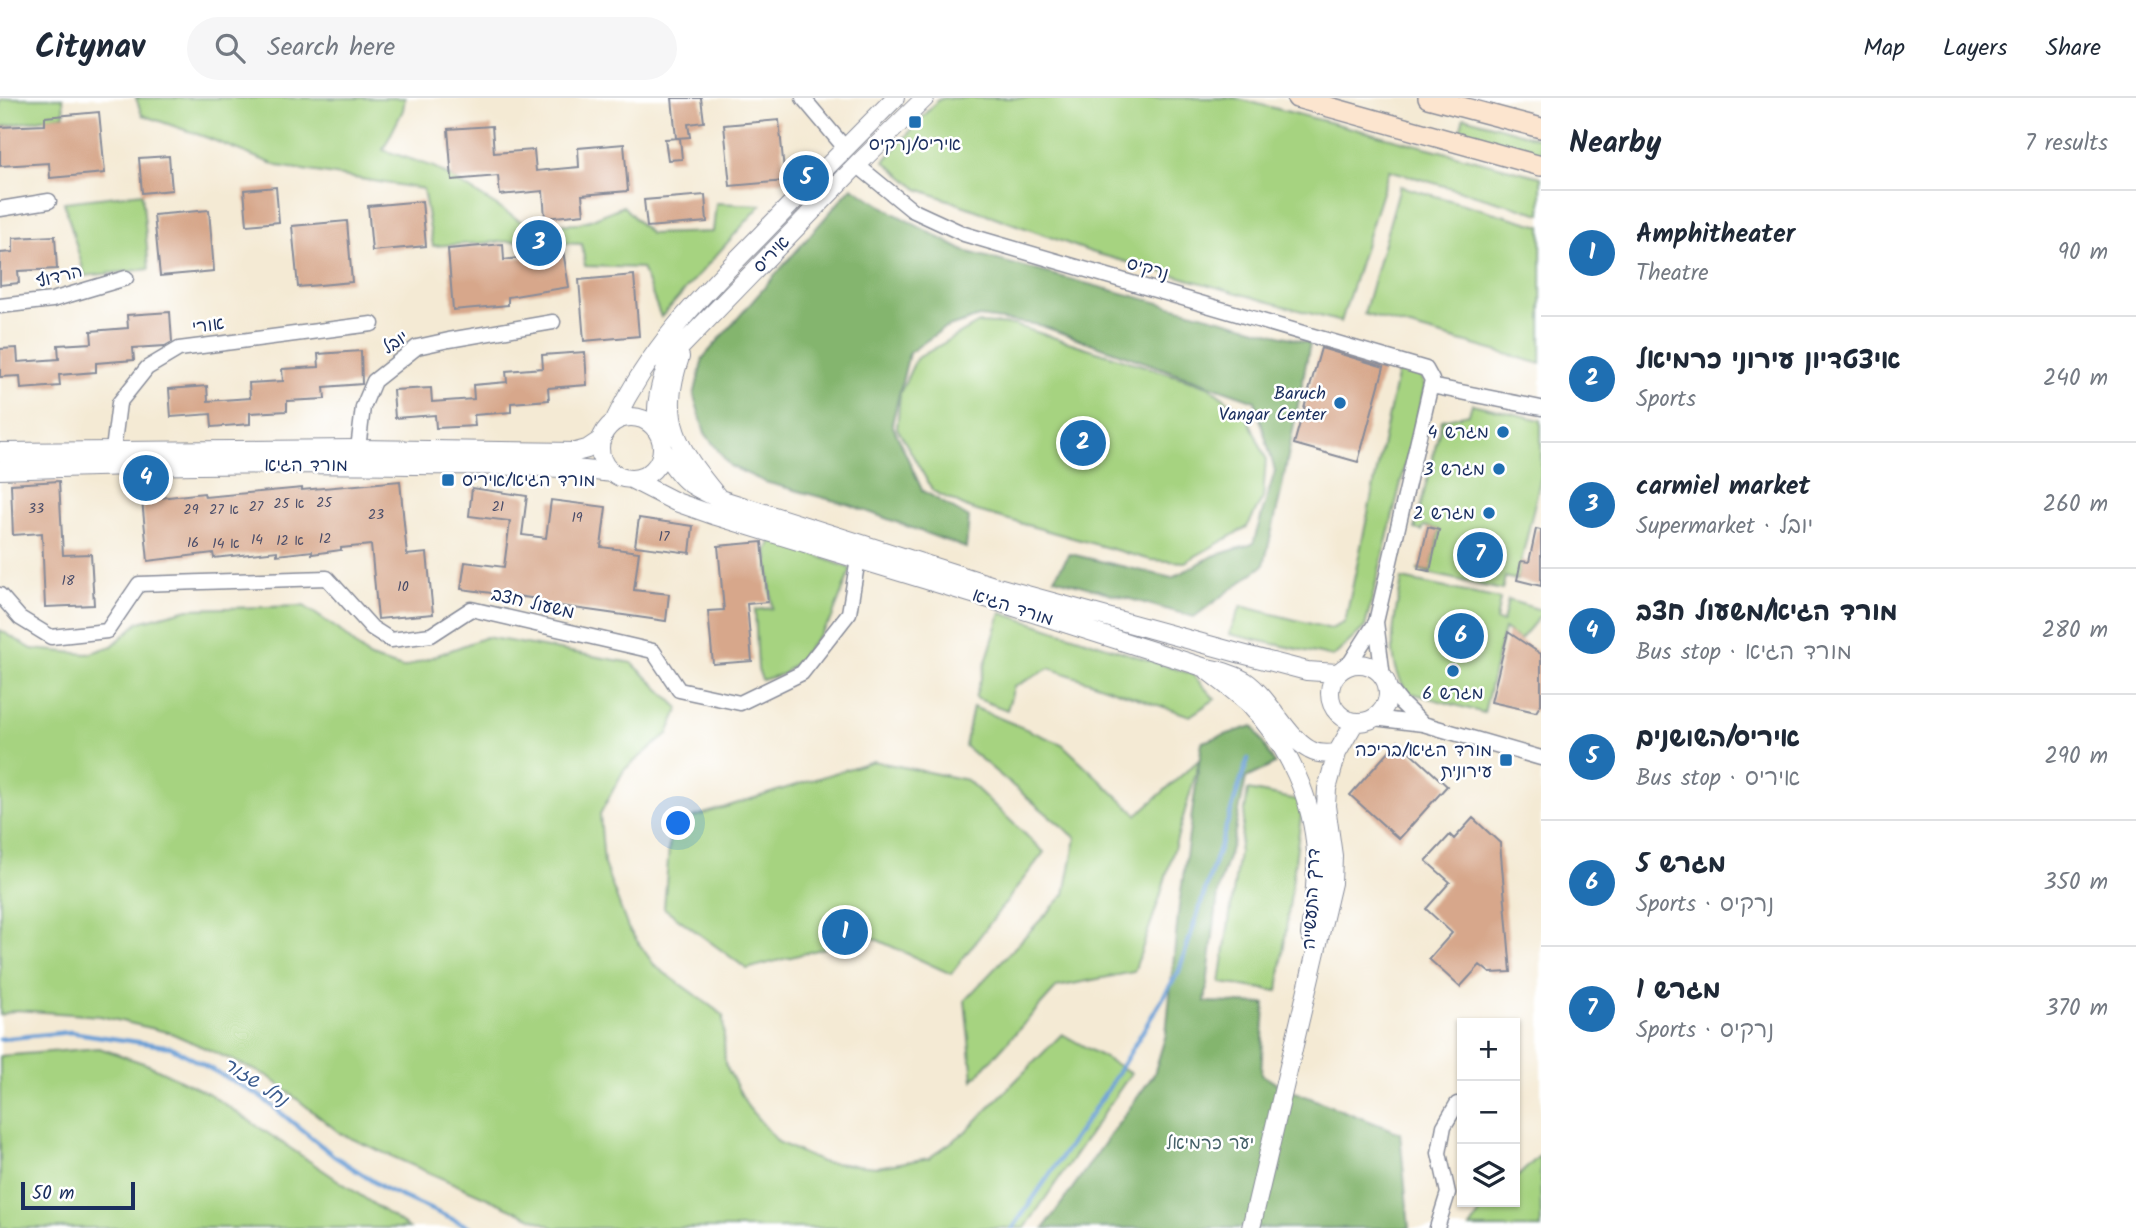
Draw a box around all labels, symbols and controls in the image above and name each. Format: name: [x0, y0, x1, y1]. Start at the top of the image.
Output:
search box: [187, 17, 677, 80]
text: Citynav: [35, 22, 145, 75]
text: Search here: [267, 27, 395, 69]
icon: search: [211, 29, 249, 67]
text: Map: [1863, 29, 1905, 68]
text: Layers: [1943, 29, 2007, 68]
text: Share: [2045, 29, 2101, 68]
marker: איריס/נרקיס: [907, 114, 923, 130]
text: Nearby: [1569, 120, 1661, 168]
text: 7 results: [2025, 126, 2108, 162]
place label: איריס/נרקיס: [869, 131, 961, 160]
pin: 5: [783, 152, 829, 204]
text: Amphitheater: [1636, 214, 1795, 256]
pin: 3: [516, 217, 562, 269]
street label: איריס: [747, 229, 798, 281]
text: 1: [1589, 235, 1595, 271]
text: 90 m: [2058, 235, 2108, 271]
street label: נרקיס: [1123, 250, 1172, 289]
text: Theatre: [1636, 256, 1709, 292]
street label: הרדוף: [33, 258, 86, 297]
street label: אורי: [190, 310, 226, 343]
street label: יובל: [377, 324, 415, 363]
text: איצטדיון עירוני כרמיאל: [1636, 340, 1901, 382]
text: 2: [1585, 361, 1599, 397]
text: 240 m: [2043, 361, 2108, 397]
place label: Baruch Vangar Center: [1219, 380, 1327, 430]
text: Sports: [1636, 382, 1696, 418]
marker: Baruch Vangar Center: [1332, 395, 1348, 411]
pin: 2: [1060, 417, 1106, 469]
place label: מגרש 4: [1428, 419, 1489, 448]
marker: מגרש 4: [1495, 424, 1511, 440]
pin: 4: [123, 452, 169, 504]
street label: מורד הגיא: [264, 452, 348, 481]
place label: מגרש 3: [1423, 456, 1485, 485]
marker: מגרש 3: [1491, 461, 1507, 477]
text: carmiel market: [1636, 466, 1810, 508]
place label: מורד הגיא/איריס: [462, 467, 595, 496]
marker: מורד הגיא/איריס: [440, 472, 456, 488]
text: 3: [1586, 487, 1598, 523]
text: 260 m: [2043, 487, 2108, 523]
house number: 25: [316, 492, 333, 514]
house number: 25 א: [274, 493, 305, 515]
house number: 27: [249, 496, 264, 518]
house number: 21: [492, 496, 504, 518]
house number: 33: [28, 498, 44, 520]
house number: 29: [184, 499, 199, 521]
house number: 27 א: [209, 499, 239, 521]
place label: מגרש 2: [1413, 500, 1475, 529]
house number: 23: [368, 504, 384, 526]
marker: מגרש 2: [1481, 505, 1497, 521]
house number: 19: [571, 507, 583, 529]
text: Supermarket · יובל: [1636, 509, 1813, 545]
house number: 17: [659, 526, 670, 548]
house number: 12: [319, 528, 331, 550]
house number: 14: [251, 529, 263, 551]
pin: 7: [1457, 529, 1503, 581]
house number: 12 א: [276, 530, 304, 552]
house number: 16: [187, 532, 199, 554]
house number: 14 א: [212, 533, 240, 555]
house number: 18: [62, 570, 75, 592]
house number: 10: [397, 576, 409, 598]
street label: משעול חצב: [488, 581, 577, 628]
street label: מורד הגיא: [968, 582, 1057, 635]
text: מורד הגיא/משעול חצב: [1636, 592, 1897, 634]
pin: 6: [1438, 610, 1484, 662]
text: 4: [1586, 613, 1598, 649]
text: 280 m: [2042, 613, 2108, 649]
text: Bus stop · מורד הגיא: [1636, 635, 1852, 671]
marker: מגרש 6: [1445, 663, 1461, 679]
place label: מגרש 6: [1422, 680, 1484, 709]
text: איריס/השושנים: [1636, 718, 1800, 760]
place label: מורד הגיא/בריכה עירונית: [1355, 737, 1492, 787]
text: 5: [1586, 739, 1598, 775]
text: 290 m: [2044, 739, 2108, 775]
marker: מורד הגיא/בריכה עירונית: [1498, 752, 1514, 768]
text: Bus stop · איריס: [1636, 761, 1800, 797]
your location: [661, 806, 695, 840]
text: מגרש 5: [1636, 844, 1726, 886]
street label: דרך התעשייה: [1295, 848, 1330, 951]
text: 6: [1586, 865, 1598, 901]
text: 350 m: [2043, 865, 2108, 901]
text: Sports · נרקיס: [1636, 887, 1774, 923]
pin: 1: [822, 906, 868, 958]
text: מגרש 1: [1636, 970, 1721, 1012]
text: 7: [1587, 991, 1597, 1027]
text: 370 m: [2045, 991, 2108, 1027]
text: Sports · נרקיס: [1636, 1013, 1774, 1049]
map controls: [1457, 1018, 1520, 1207]
button: +: [1457, 1018, 1520, 1081]
water label: נחל שזור: [216, 1050, 295, 1116]
button: −: [1457, 1081, 1520, 1144]
park label: יער כרמיאל: [1166, 1130, 1254, 1159]
button: layers: [1457, 1144, 1520, 1207]
scale bar: [21, 1179, 135, 1211]
text: 50 m: [32, 1179, 74, 1209]

